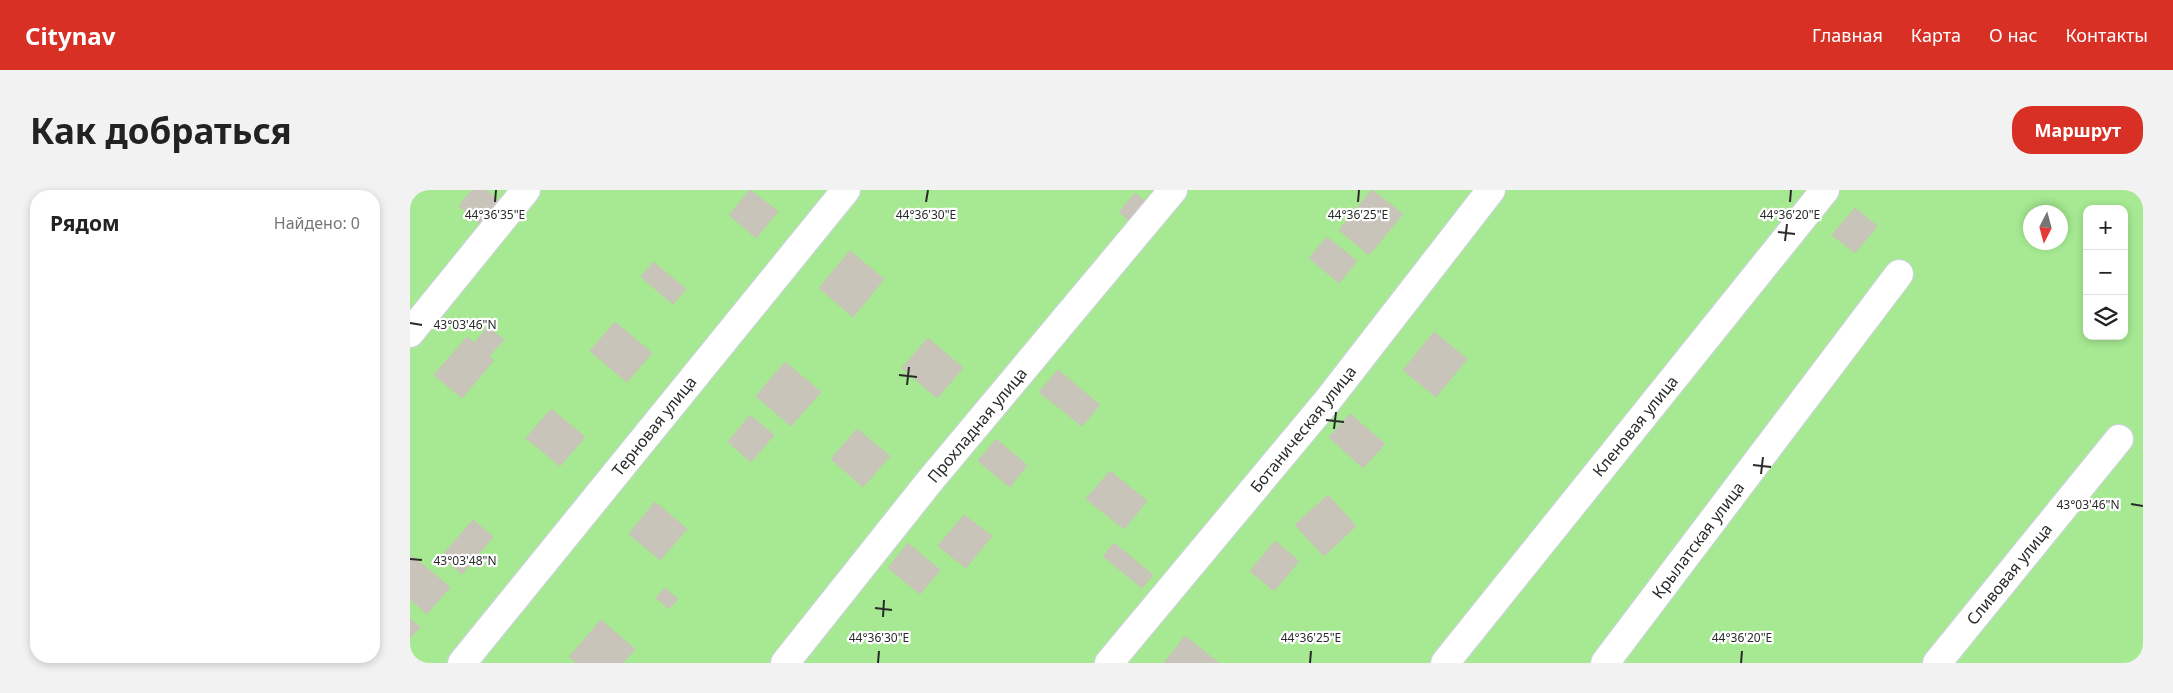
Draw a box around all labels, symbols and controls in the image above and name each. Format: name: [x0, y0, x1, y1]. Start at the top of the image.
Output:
text: Citynav: [25, 19, 115, 52]
text: Главная: [1812, 23, 1883, 47]
text: Карта: [1911, 23, 1961, 47]
text: О нас: [1989, 23, 2037, 47]
text: Контакты: [2065, 23, 2148, 47]
button: Маршрут: [2012, 106, 2143, 154]
text: Как добраться: [30, 107, 292, 154]
north arrow: [2023, 205, 2068, 250]
map controls: [2083, 205, 2128, 340]
button: +: [2083, 205, 2128, 250]
text: 44°36'35"E: [465, 206, 525, 223]
text: 44°36'30"E: [896, 206, 956, 223]
text: 44°36'25"E: [1328, 206, 1388, 223]
text: 44°36'20"E: [1760, 206, 1820, 223]
text: Рядом: [50, 209, 120, 237]
text: Найдено: 0: [274, 212, 360, 234]
button: −: [2083, 250, 2128, 295]
button: layers: [2083, 295, 2128, 340]
text: 43°03'46"N: [433, 316, 497, 333]
street label: Ботаническая улица: [1245, 361, 1361, 497]
street label: Прохладная улица: [922, 363, 1032, 487]
street label: Терновая улица: [607, 371, 701, 481]
street label: Кленовая улица: [1587, 371, 1683, 481]
street label: Крылатская улица: [1647, 477, 1749, 603]
text: 43°03'46"N: [2056, 496, 2120, 513]
street label: Сливовая улица: [1961, 519, 2057, 629]
text: 43°03'48"N: [433, 552, 497, 569]
text: 44°36'30"E: [849, 629, 909, 646]
text: 44°36'25"E: [1281, 629, 1341, 646]
text: 44°36'20"E: [1712, 629, 1772, 646]

